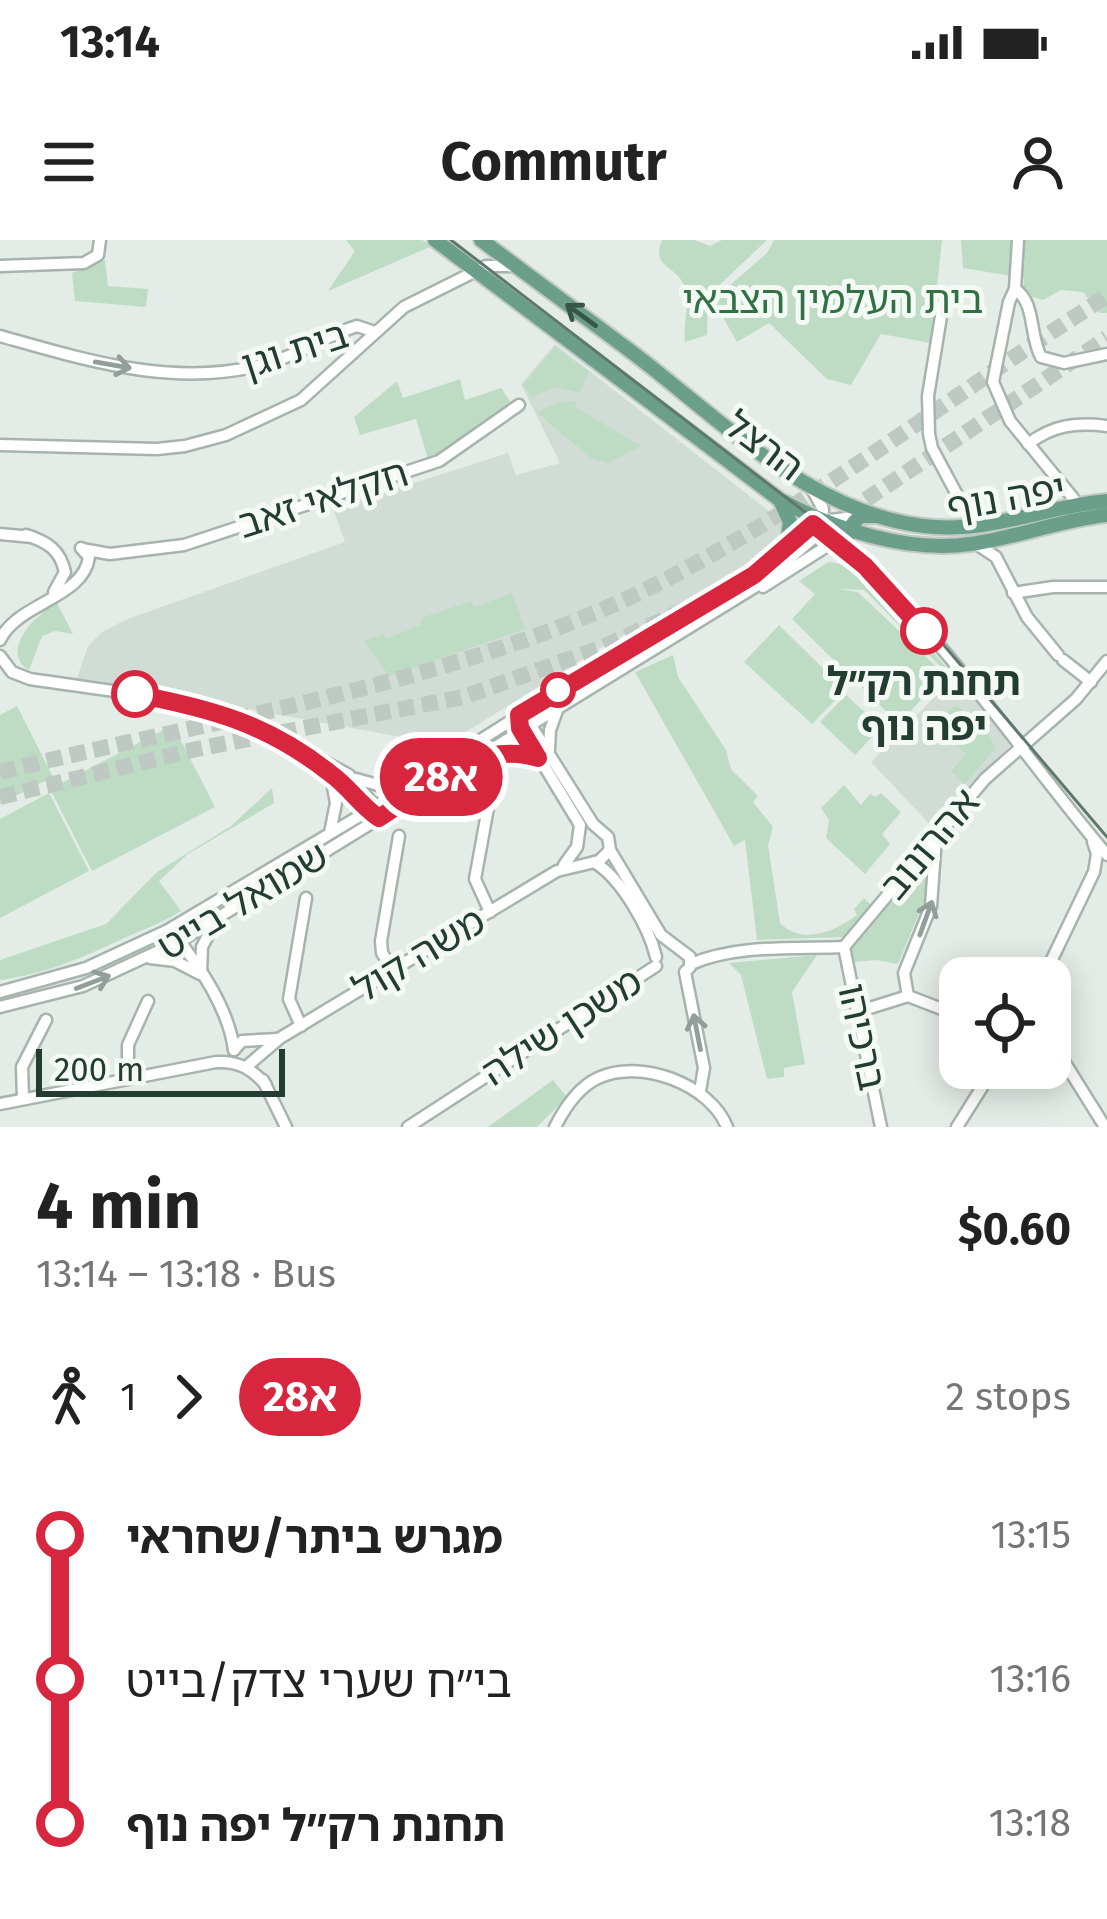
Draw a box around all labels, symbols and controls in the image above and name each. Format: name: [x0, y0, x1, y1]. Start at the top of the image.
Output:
text: 13:14: [60, 15, 160, 69]
icon: menu: [36, 129, 102, 195]
icon: person: [1005, 129, 1071, 195]
text: Commutr: [440, 130, 667, 194]
park label: בית העלמין הצבאי: [682, 277, 984, 323]
one-way arrow: [565, 302, 597, 328]
street label: בית וגן: [236, 311, 354, 389]
one-way arrow: [93, 355, 132, 377]
street label: הרצל: [715, 401, 813, 491]
street label: חקלאי זאב: [232, 450, 414, 548]
street label: יפה נוף: [943, 465, 1069, 531]
marker: תחנת רק״ל יפה נוף: [902, 609, 946, 653]
place label: תחנת רק״ל יפה נוף: [827, 659, 1021, 750]
unlabelled marker: [113, 672, 157, 716]
unlabelled marker: [542, 674, 574, 706]
line badge: 28א: [372, 738, 510, 816]
text: 28א: [404, 752, 478, 802]
street label: אהרונוב: [871, 779, 989, 909]
street label: שמואל בייט: [149, 832, 337, 970]
street label: משה קול: [345, 898, 493, 1012]
one-way arrow: [916, 900, 938, 937]
map controls: [939, 957, 1071, 1089]
button: locate: [939, 957, 1071, 1089]
street label: משכן שילה: [473, 958, 651, 1096]
one-way arrow: [73, 969, 110, 991]
street label: ברכיהו: [828, 979, 896, 1095]
one-way arrow: [685, 1013, 707, 1052]
scale bar: [36, 1043, 285, 1096]
text: 200 m: [54, 1050, 144, 1090]
text: 4 min: [36, 1166, 201, 1245]
text: $0.60: [958, 1202, 1071, 1256]
text: 13:14 – 13:18 · Bus: [36, 1251, 336, 1297]
icon: walk: [36, 1364, 102, 1430]
icon: forward: [155, 1364, 221, 1430]
text: 28א: [263, 1372, 337, 1422]
text: 1: [120, 1374, 137, 1420]
text: 2 stops: [945, 1374, 1071, 1420]
text: מגרש ביתר/שחראי: [126, 1511, 503, 1565]
text: 13:15: [990, 1512, 1071, 1558]
text: בי״ח שערי צדק/בייט: [126, 1655, 512, 1709]
text: 13:16: [989, 1656, 1071, 1702]
text: תחנת רק״ל יפה נוף: [126, 1799, 506, 1853]
text: 13:18: [988, 1800, 1071, 1846]

